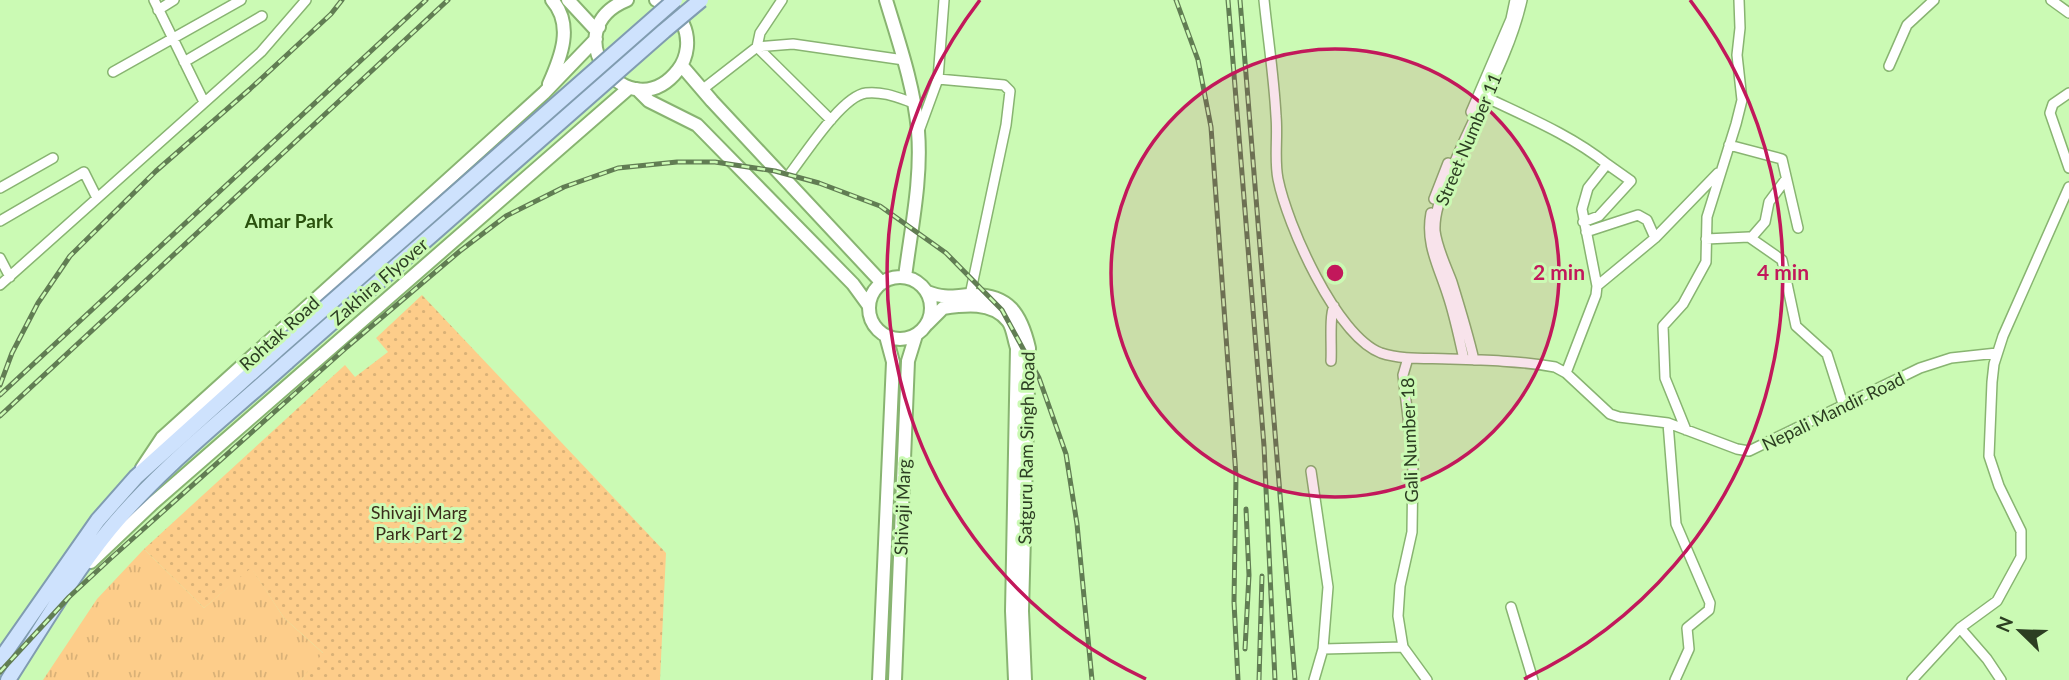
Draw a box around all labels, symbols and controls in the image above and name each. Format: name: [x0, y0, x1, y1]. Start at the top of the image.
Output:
street label: Street Number 11: [1430, 69, 1506, 209]
district label: Amar Park: [244, 209, 334, 232]
street label: Zakhira Flyover: [326, 233, 432, 329]
text: 2 min: [1533, 259, 1585, 284]
text: 4 min: [1757, 259, 1809, 284]
centre of rings: [1323, 261, 1347, 285]
street label: Rohtak Road: [235, 291, 323, 375]
street label: Satguru Ram Singh Road: [1013, 351, 1039, 545]
street label: Nepali Mandir Road: [1758, 367, 1908, 455]
street label: Gali Number 18: [1396, 377, 1422, 503]
street label: Shivaji Marg: [889, 458, 915, 556]
park label: Shivaji Marg Park Part 2: [371, 501, 467, 544]
north arrow: [1985, 596, 2055, 666]
text: N: [1990, 613, 2017, 635]

